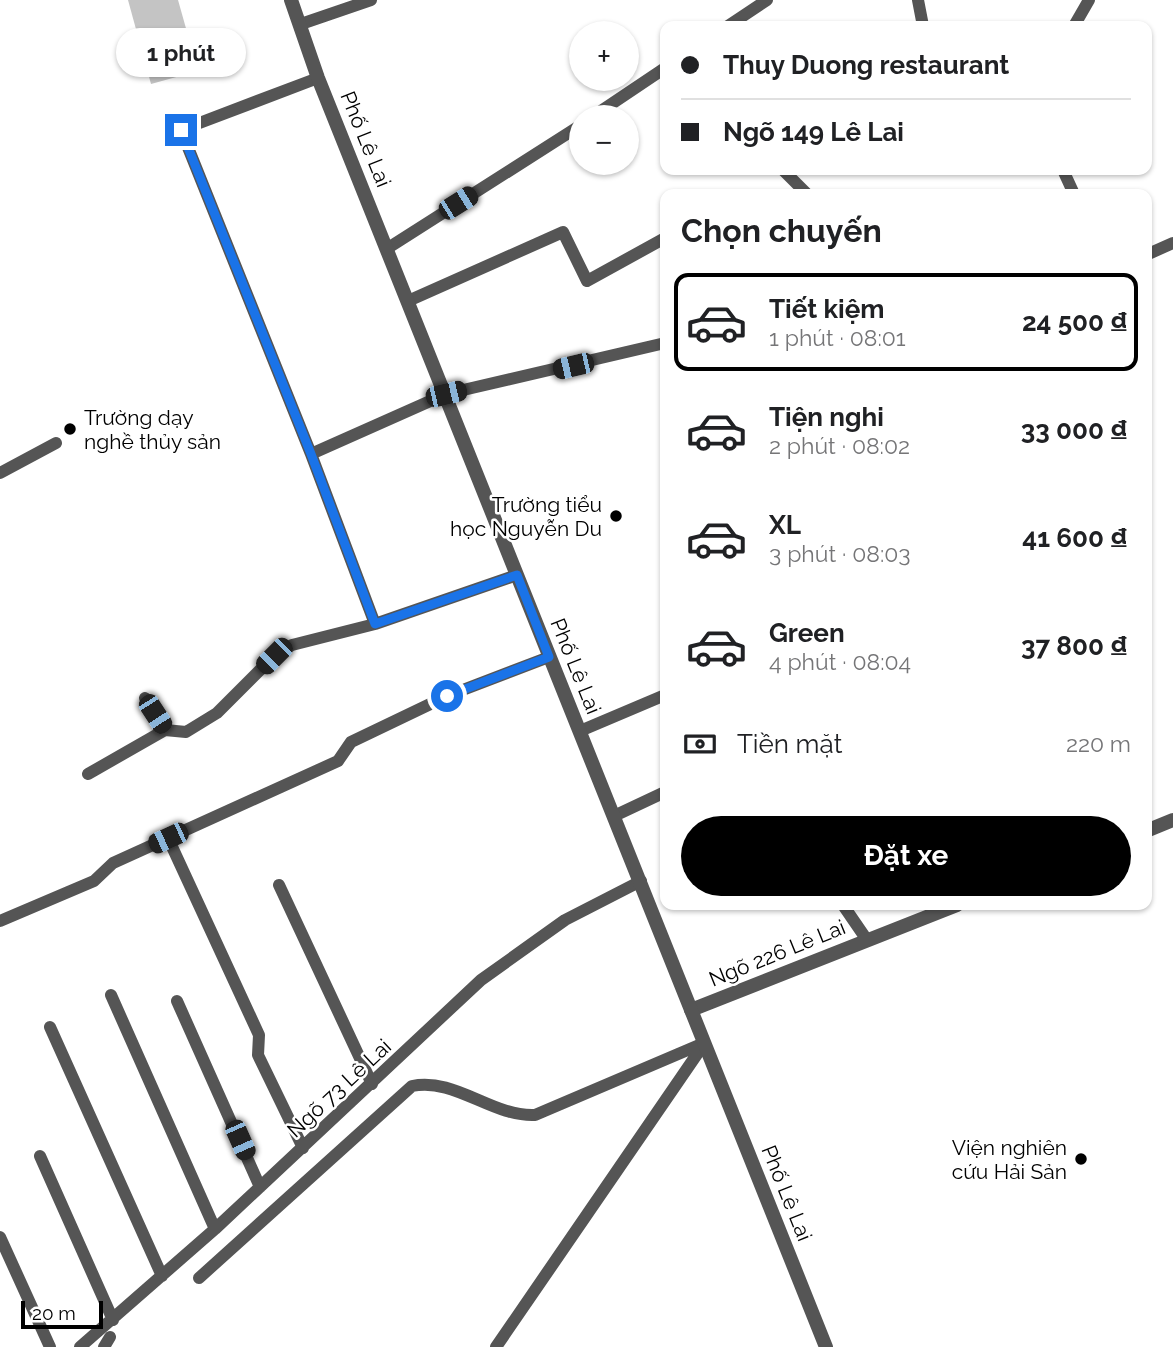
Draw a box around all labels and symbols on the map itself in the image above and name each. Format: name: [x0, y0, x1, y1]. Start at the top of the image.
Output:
callout: 1 phút: [116, 29, 246, 78]
street label: Phố Lê Lai: [335, 87, 397, 191]
route end: [165, 114, 197, 146]
car: [435, 183, 482, 223]
car: [551, 351, 596, 381]
car: [424, 379, 469, 409]
place label: Trường dạy nghề thủy sản: [84, 405, 221, 454]
marker: Trường dạy nghề thủy sản: [62, 421, 78, 437]
place label: Trường tiểu học Nguyễn Du: [450, 492, 602, 541]
marker: Trường tiểu học Nguyễn Du: [608, 508, 624, 524]
street label: Phố Lê Lai: [545, 614, 607, 718]
car: [252, 634, 297, 678]
route start: [431, 680, 463, 712]
car: [135, 691, 176, 737]
car: [145, 820, 192, 856]
street label: Ngõ 226 Lê Lai: [705, 914, 849, 992]
street label: Ngõ 73 Lê Lai: [282, 1034, 396, 1142]
car: [222, 1117, 259, 1163]
place label: Viện nghiên cứu Hải Sản: [952, 1135, 1067, 1184]
street label: Phố Lê Lai: [756, 1141, 818, 1245]
marker: Viện nghiên cứu Hải Sản: [1073, 1151, 1089, 1167]
scale bar: [21, 1298, 103, 1330]

